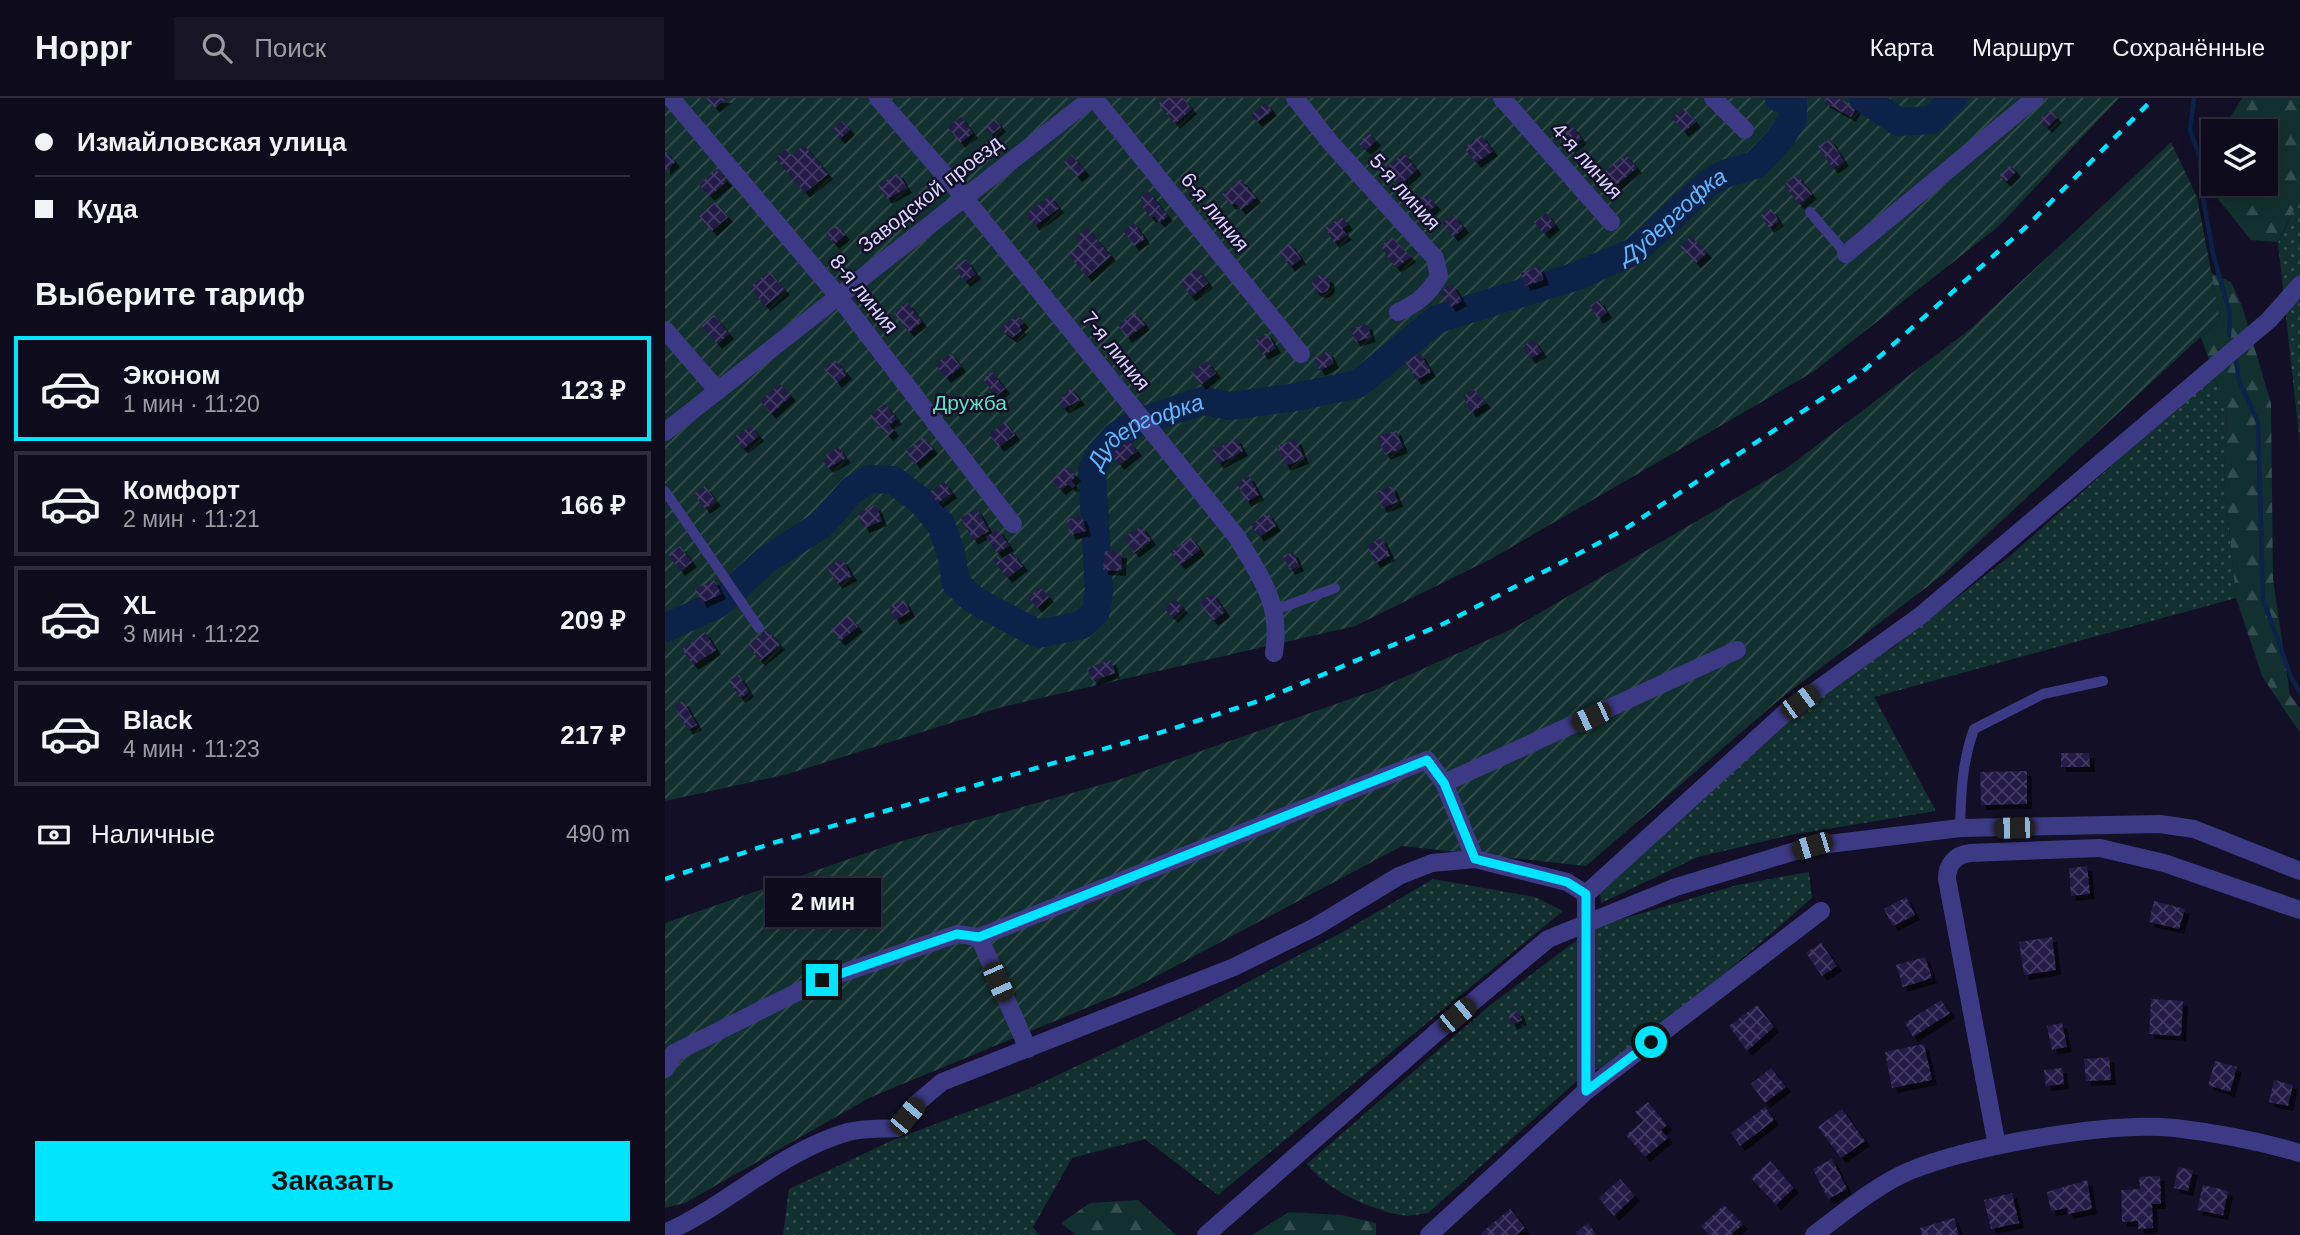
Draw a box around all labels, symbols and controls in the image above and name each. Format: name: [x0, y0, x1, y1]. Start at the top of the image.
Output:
search box: [174, 17, 664, 80]
text: Hoppr: [35, 29, 132, 66]
icon: search: [198, 29, 236, 67]
text: Поиск: [254, 33, 326, 63]
text: Карта: [1870, 34, 1934, 61]
text: Маршрут: [1972, 34, 2074, 61]
text: Сохранённые: [2112, 34, 2265, 61]
street label: 4-я линия: [1547, 118, 1628, 203]
map controls: [2201, 119, 2278, 196]
button: layers: [2201, 119, 2278, 196]
text: Измайловская улица: [77, 127, 346, 157]
street label: Заводской проезд: [854, 131, 1006, 257]
street label: 5-я линия: [1365, 149, 1446, 234]
water label: Дудергофка: [1614, 163, 1731, 270]
street label: 6-я линия: [1177, 168, 1254, 256]
text: Куда: [77, 194, 138, 224]
street label: 8-я линия: [826, 250, 903, 338]
text: Выберите тариф: [35, 276, 305, 312]
street label: 7-я линия: [1078, 307, 1155, 395]
icon: car: [39, 357, 102, 420]
text: Эконом: [123, 360, 221, 390]
text: 123 ₽: [560, 375, 626, 405]
water label: Дудергофка: [1081, 388, 1207, 476]
text: 1 мин · 11:20: [123, 391, 260, 417]
park label: Дружба: [933, 391, 1007, 414]
icon: car: [39, 472, 102, 535]
text: Комфорт: [123, 475, 240, 505]
text: 166 ₽: [560, 490, 626, 520]
text: 2 мин · 11:21: [123, 506, 260, 532]
icon: car: [39, 587, 102, 650]
text: XL: [123, 590, 156, 620]
text: 209 ₽: [560, 605, 626, 635]
text: 3 мин · 11:22: [123, 621, 260, 647]
car: [1777, 681, 1824, 723]
car: [1568, 699, 1615, 735]
icon: car: [39, 702, 102, 765]
text: Black: [123, 705, 192, 735]
text: 217 ₽: [560, 720, 626, 750]
text: 4 мин · 11:23: [123, 736, 260, 762]
icon: cash: [35, 816, 73, 854]
car: [1993, 817, 2036, 839]
text: Наличные: [91, 819, 215, 849]
text: 490 m: [566, 821, 630, 847]
car: [1789, 830, 1836, 862]
callout: 2 мин: [764, 878, 880, 928]
text: 2 мин: [791, 889, 855, 915]
car: [980, 959, 1017, 1005]
route end: [806, 964, 838, 996]
car: [1435, 993, 1480, 1037]
route start: [1635, 1026, 1667, 1058]
car: [886, 1093, 929, 1139]
button: Заказать: [35, 1141, 630, 1221]

